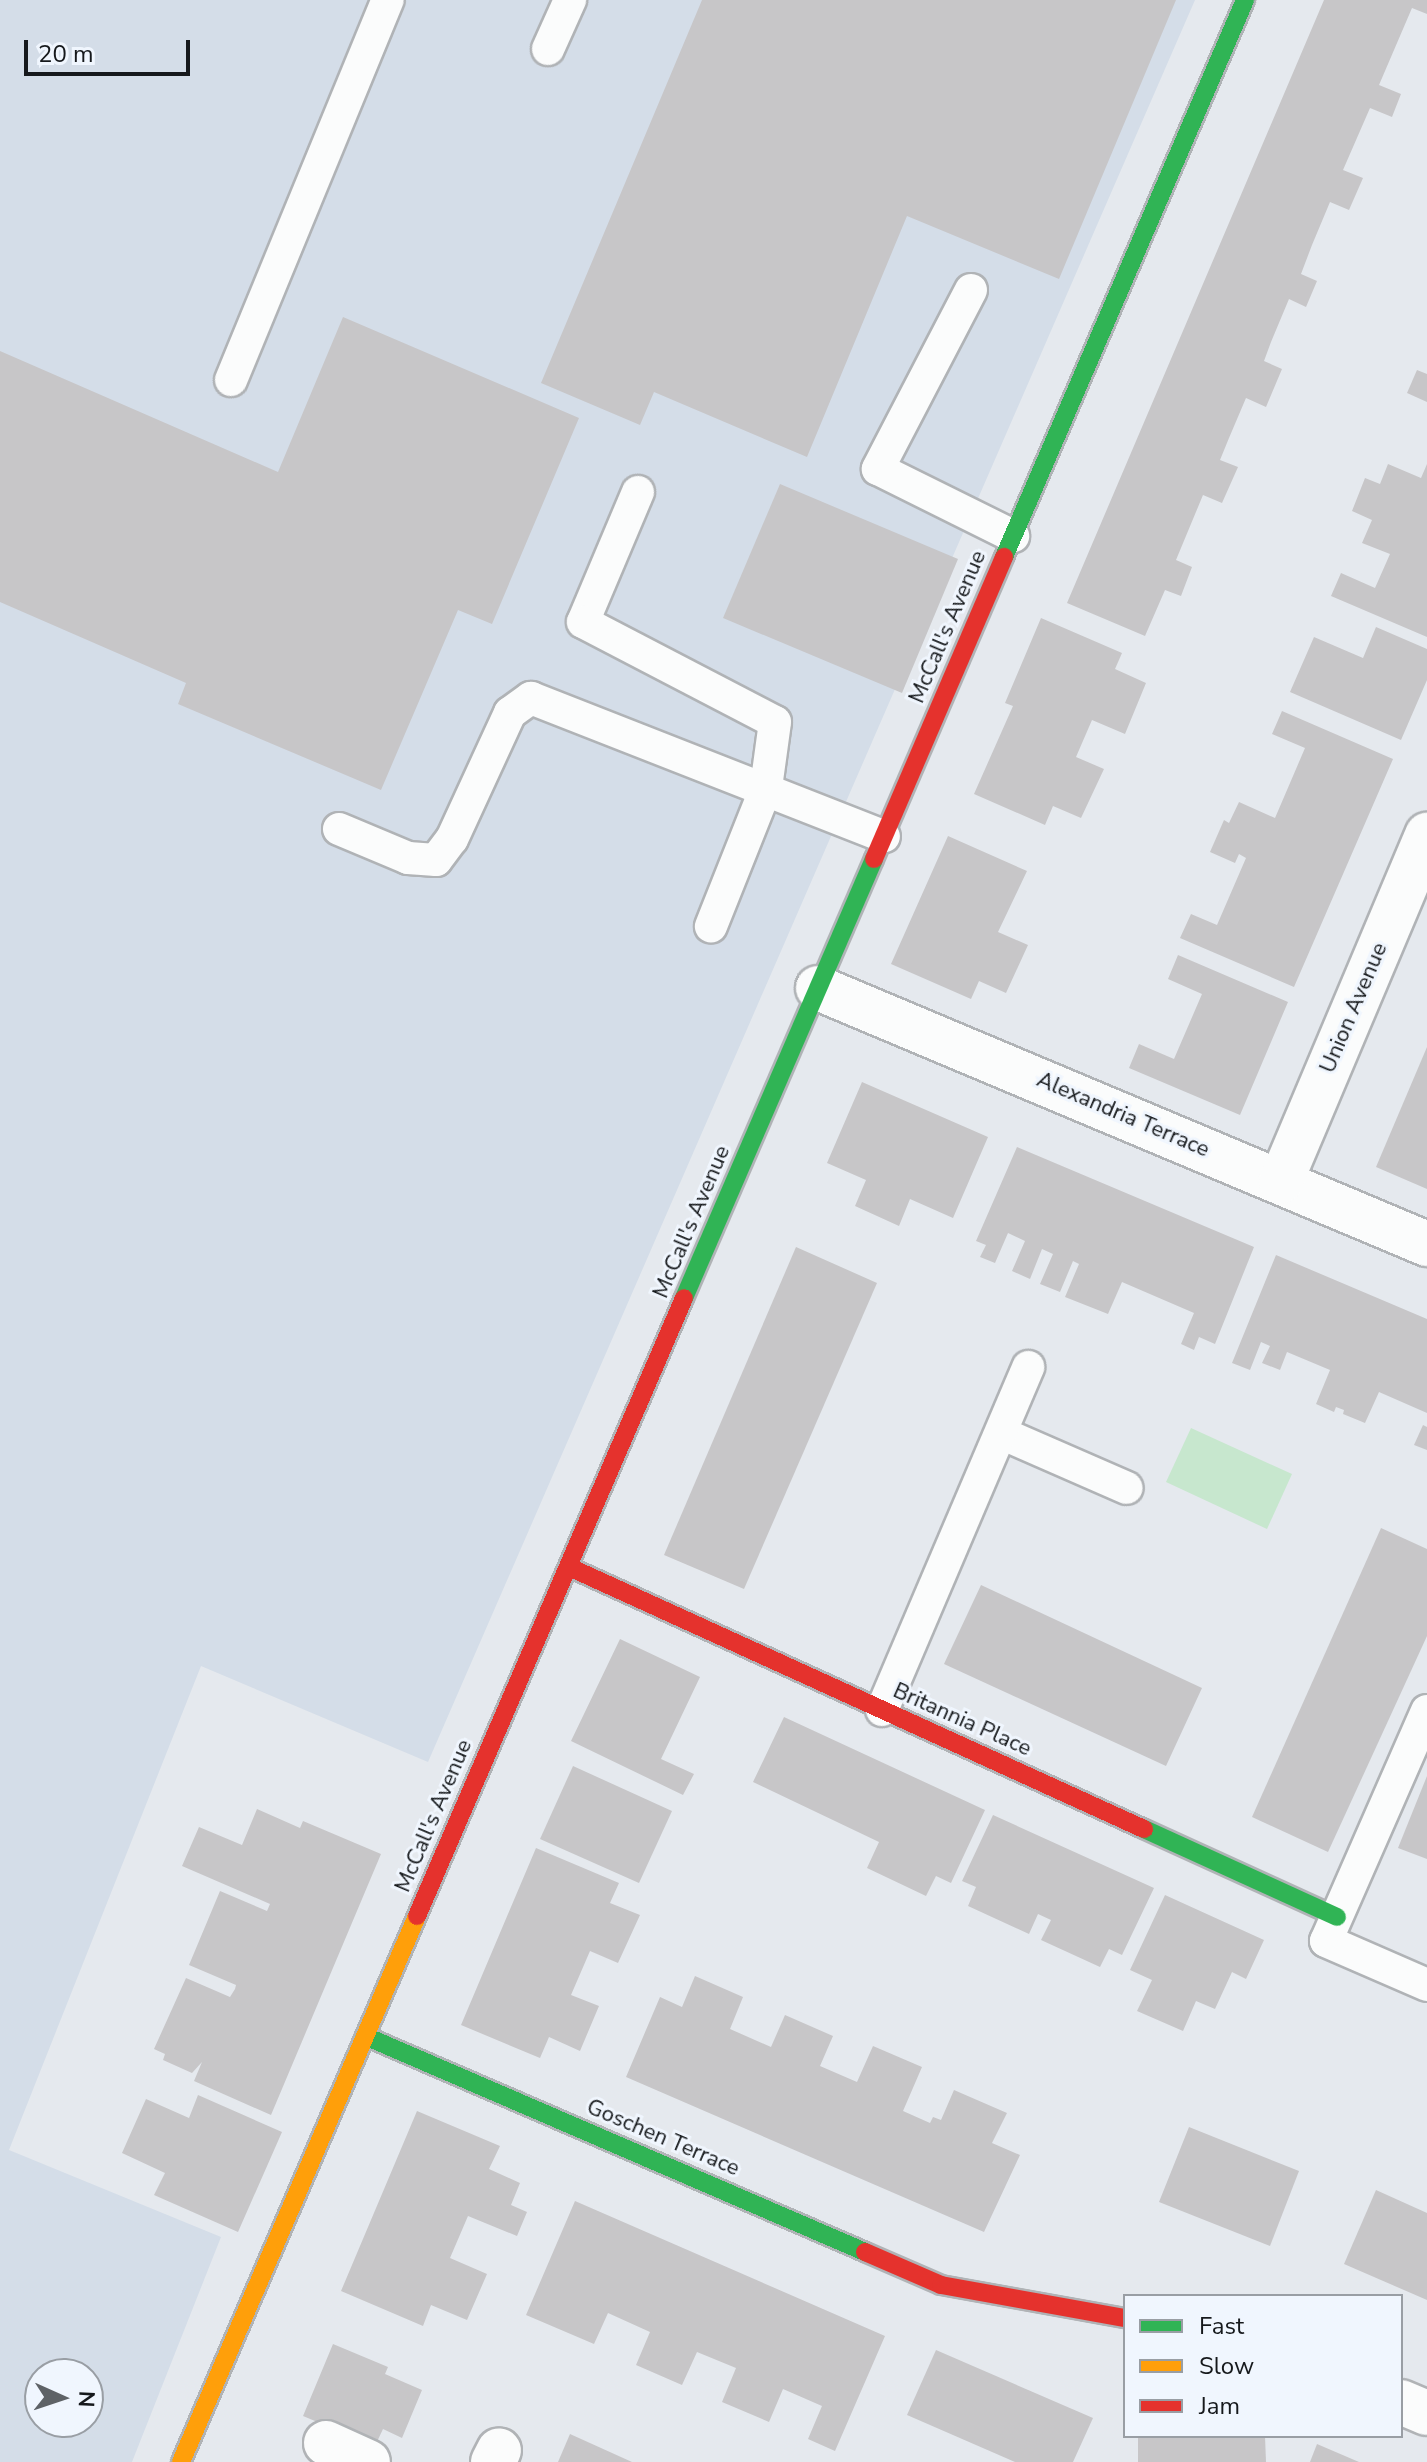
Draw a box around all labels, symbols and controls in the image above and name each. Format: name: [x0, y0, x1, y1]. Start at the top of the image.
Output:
scale bar: [28, 24, 194, 74]
text: 20 m: [38, 38, 94, 70]
street label: McCall's Avenue: [904, 547, 992, 707]
street label: Union Avenue: [1315, 939, 1393, 1077]
street label: Alexandria Terrace: [1033, 1067, 1213, 1163]
street label: McCall's Avenue: [648, 1142, 736, 1302]
street label: Britannia Place: [889, 1678, 1035, 1762]
street label: McCall's Avenue: [390, 1736, 478, 1896]
street label: Goschen Terrace: [583, 2094, 743, 2182]
legend: [1123, 2294, 1403, 2438]
text: Fast: [1199, 2310, 1244, 2342]
text: Slow: [1199, 2350, 1254, 2382]
north arrow: [24, 2358, 104, 2438]
text: N: [71, 2390, 101, 2408]
text: Jam: [1199, 2390, 1240, 2422]

